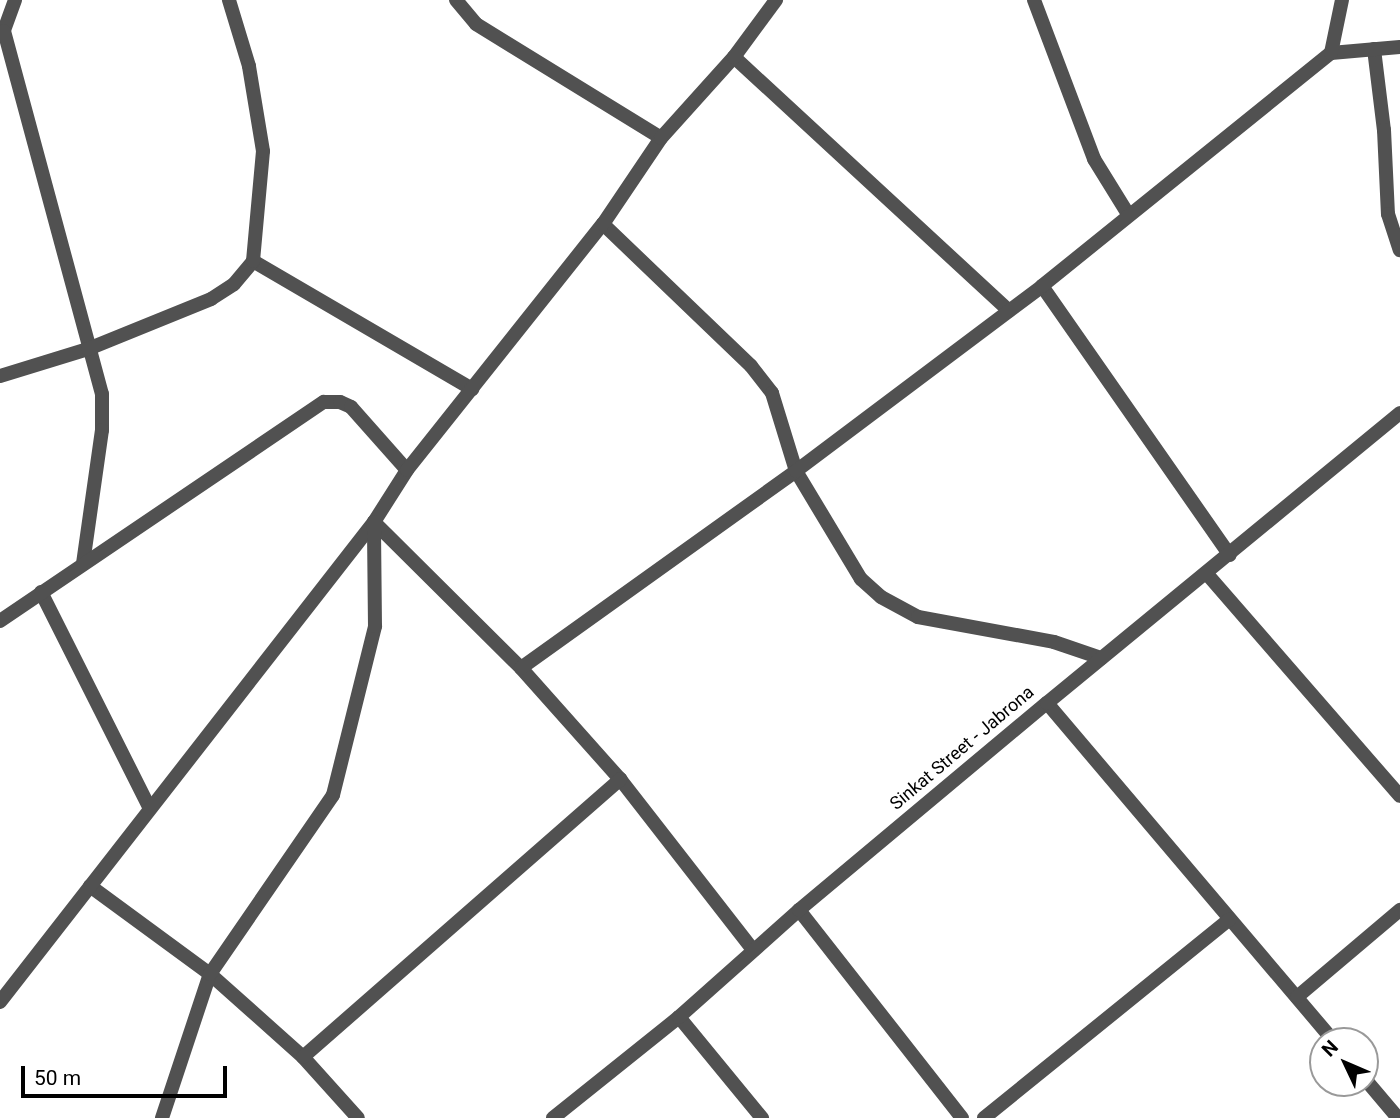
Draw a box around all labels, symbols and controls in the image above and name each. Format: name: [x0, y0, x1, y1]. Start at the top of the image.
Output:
street label: Sinkat Street - Jabrona: [886, 681, 1038, 815]
north arrow: [1309, 1027, 1379, 1097]
text: N: [1317, 1036, 1343, 1061]
scale bar: [24, 1052, 231, 1096]
text: 50 m: [34, 1066, 81, 1090]

